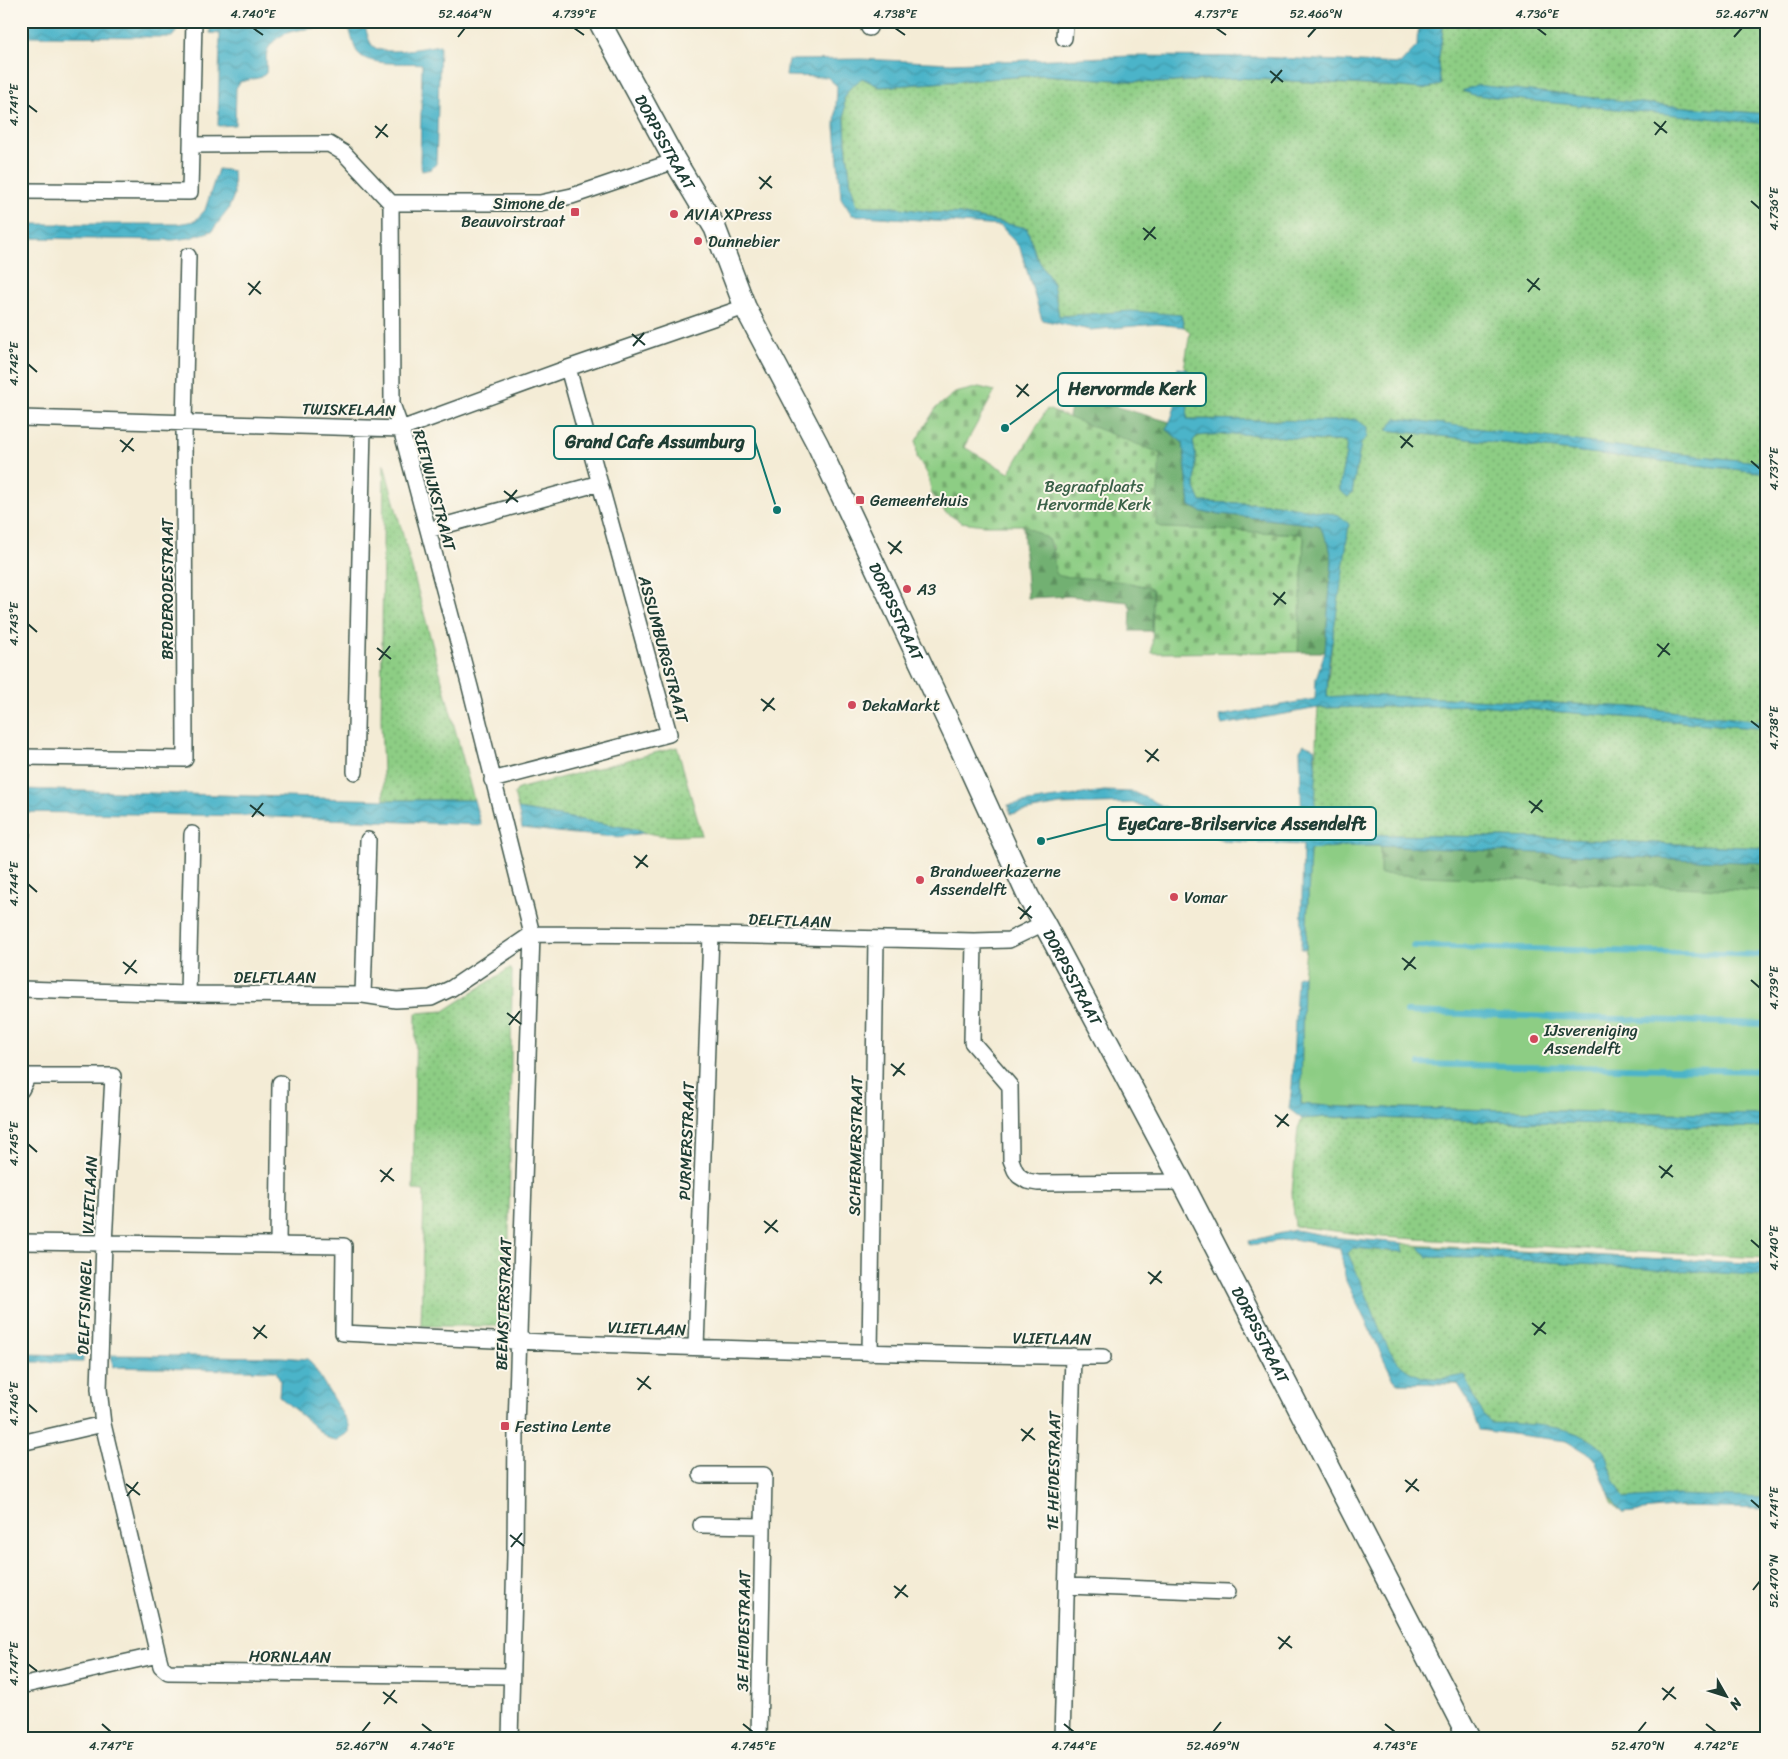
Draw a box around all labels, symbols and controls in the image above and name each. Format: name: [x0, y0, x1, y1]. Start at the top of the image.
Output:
text: 4.740°E: [231, 3, 277, 25]
text: 52.464°N: [438, 3, 492, 25]
text: 4.739°E: [552, 3, 597, 25]
text: 4.738°E: [873, 3, 918, 25]
text: 4.737°E: [1194, 3, 1239, 25]
text: 52.466°N: [1290, 3, 1343, 25]
text: 4.736°E: [1515, 3, 1560, 25]
text: 52.467°N: [1716, 3, 1769, 25]
text: 4.741°E: [3, 82, 25, 126]
street label: DORPSSTRAAT: [626, 89, 704, 197]
text: 4.736°E: [1763, 186, 1785, 231]
place label: Simone de Beauvoirstraat: [461, 189, 566, 236]
place label: AVIA XPress: [683, 200, 772, 229]
marker: Simone de Beauvoirstraat: [569, 206, 581, 218]
marker: AVIA XPress: [668, 208, 680, 220]
place label: Dunnebier: [708, 227, 781, 256]
marker: Dunnebier: [692, 235, 704, 247]
text: 4.742°E: [3, 341, 25, 386]
callout: Hervormde Kerk: [1058, 373, 1206, 406]
text: Hervormde Kerk: [1067, 373, 1196, 405]
street label: TWISKELAAN: [302, 394, 396, 425]
street label: RIETWIJKSTRAAT: [404, 426, 465, 555]
callout: Grand Cafe Assumburg: [554, 426, 755, 459]
text: Grand Cafe Assumburg: [564, 426, 745, 458]
text: 4.737°E: [1763, 446, 1785, 491]
park label: Begraafplaats Hervormde Kerk: [1037, 472, 1151, 519]
place label: Gemeentehuis: [870, 486, 969, 515]
marker: Gemeentehuis: [854, 494, 866, 506]
street label: BREDERODESTRAAT: [153, 517, 182, 660]
street label: DORPSSTRAAT: [860, 558, 932, 667]
street label: ASSUMBURGSTRAAT: [630, 571, 697, 727]
place label: A3: [916, 575, 936, 604]
marker: A3: [901, 583, 913, 595]
text: 4.743°E: [3, 601, 25, 646]
place label: DekaMarkt: [862, 691, 940, 720]
marker: DekaMarkt: [846, 699, 858, 711]
text: 4.738°E: [1763, 705, 1785, 750]
callout: EyeCare-Brilservice Assendelft: [1107, 807, 1376, 840]
text: EyeCare-Brilservice Assendelft: [1118, 808, 1367, 840]
place label: Brandweerkazerne Assendelft: [929, 857, 1061, 904]
text: 4.744°E: [3, 860, 25, 906]
marker: Brandweerkazerne Assendelft: [914, 874, 926, 886]
place label: Vomar: [1184, 883, 1229, 912]
marker: Vomar: [1168, 891, 1180, 903]
street label: DELFTLAAN: [748, 905, 832, 936]
street label: DORPSSTRAAT: [1035, 924, 1111, 1032]
street label: DELFTLAAN: [234, 963, 316, 992]
text: 4.739°E: [1763, 965, 1785, 1010]
place label: IJsvereniging Assendelft: [1543, 1016, 1638, 1063]
marker: IJsvereniging Assendelft: [1528, 1033, 1540, 1045]
street label: SCHERMERSTRAAT: [840, 1075, 871, 1216]
street label: PURMERSTRAAT: [670, 1080, 703, 1201]
text: 4.745°E: [3, 1120, 25, 1166]
street label: VLIETLAAN: [73, 1154, 106, 1235]
text: 4.740°E: [1763, 1224, 1785, 1270]
street label: BEEMSTERSTRAAT: [487, 1236, 520, 1371]
street label: DELFTSINGEL: [68, 1258, 101, 1355]
street label: DORPSSTRAAT: [1223, 1281, 1298, 1390]
street label: VLIETLAAN: [607, 1313, 688, 1344]
street label: VLIETLAAN: [1012, 1323, 1092, 1354]
text: 4.746°E: [3, 1381, 25, 1426]
street label: 1E HEIDESTRAAT: [1038, 1410, 1069, 1531]
place label: Festina Lente: [515, 1412, 611, 1441]
marker: Festina Lente: [499, 1420, 511, 1432]
text: 4.741°E: [1763, 1485, 1785, 1529]
text: 52.470°N: [1763, 1554, 1785, 1608]
street label: 3E HEIDESTRAAT: [728, 1569, 759, 1692]
text: 4.747°E: [3, 1641, 25, 1686]
street label: HORNLAAN: [249, 1641, 332, 1672]
north arrow: [1700, 1672, 1750, 1722]
text: N: [1723, 1691, 1749, 1716]
text: 4.747°E: [89, 1735, 134, 1757]
text: 52.467°N: [336, 1735, 389, 1757]
text: 4.746°E: [410, 1735, 455, 1757]
text: 4.745°E: [731, 1735, 777, 1757]
text: 4.744°E: [1052, 1735, 1098, 1757]
text: 52.469°N: [1186, 1735, 1240, 1757]
text: 4.743°E: [1373, 1735, 1418, 1757]
text: 52.470°N: [1611, 1735, 1665, 1757]
text: 4.742°E: [1694, 1735, 1739, 1757]

